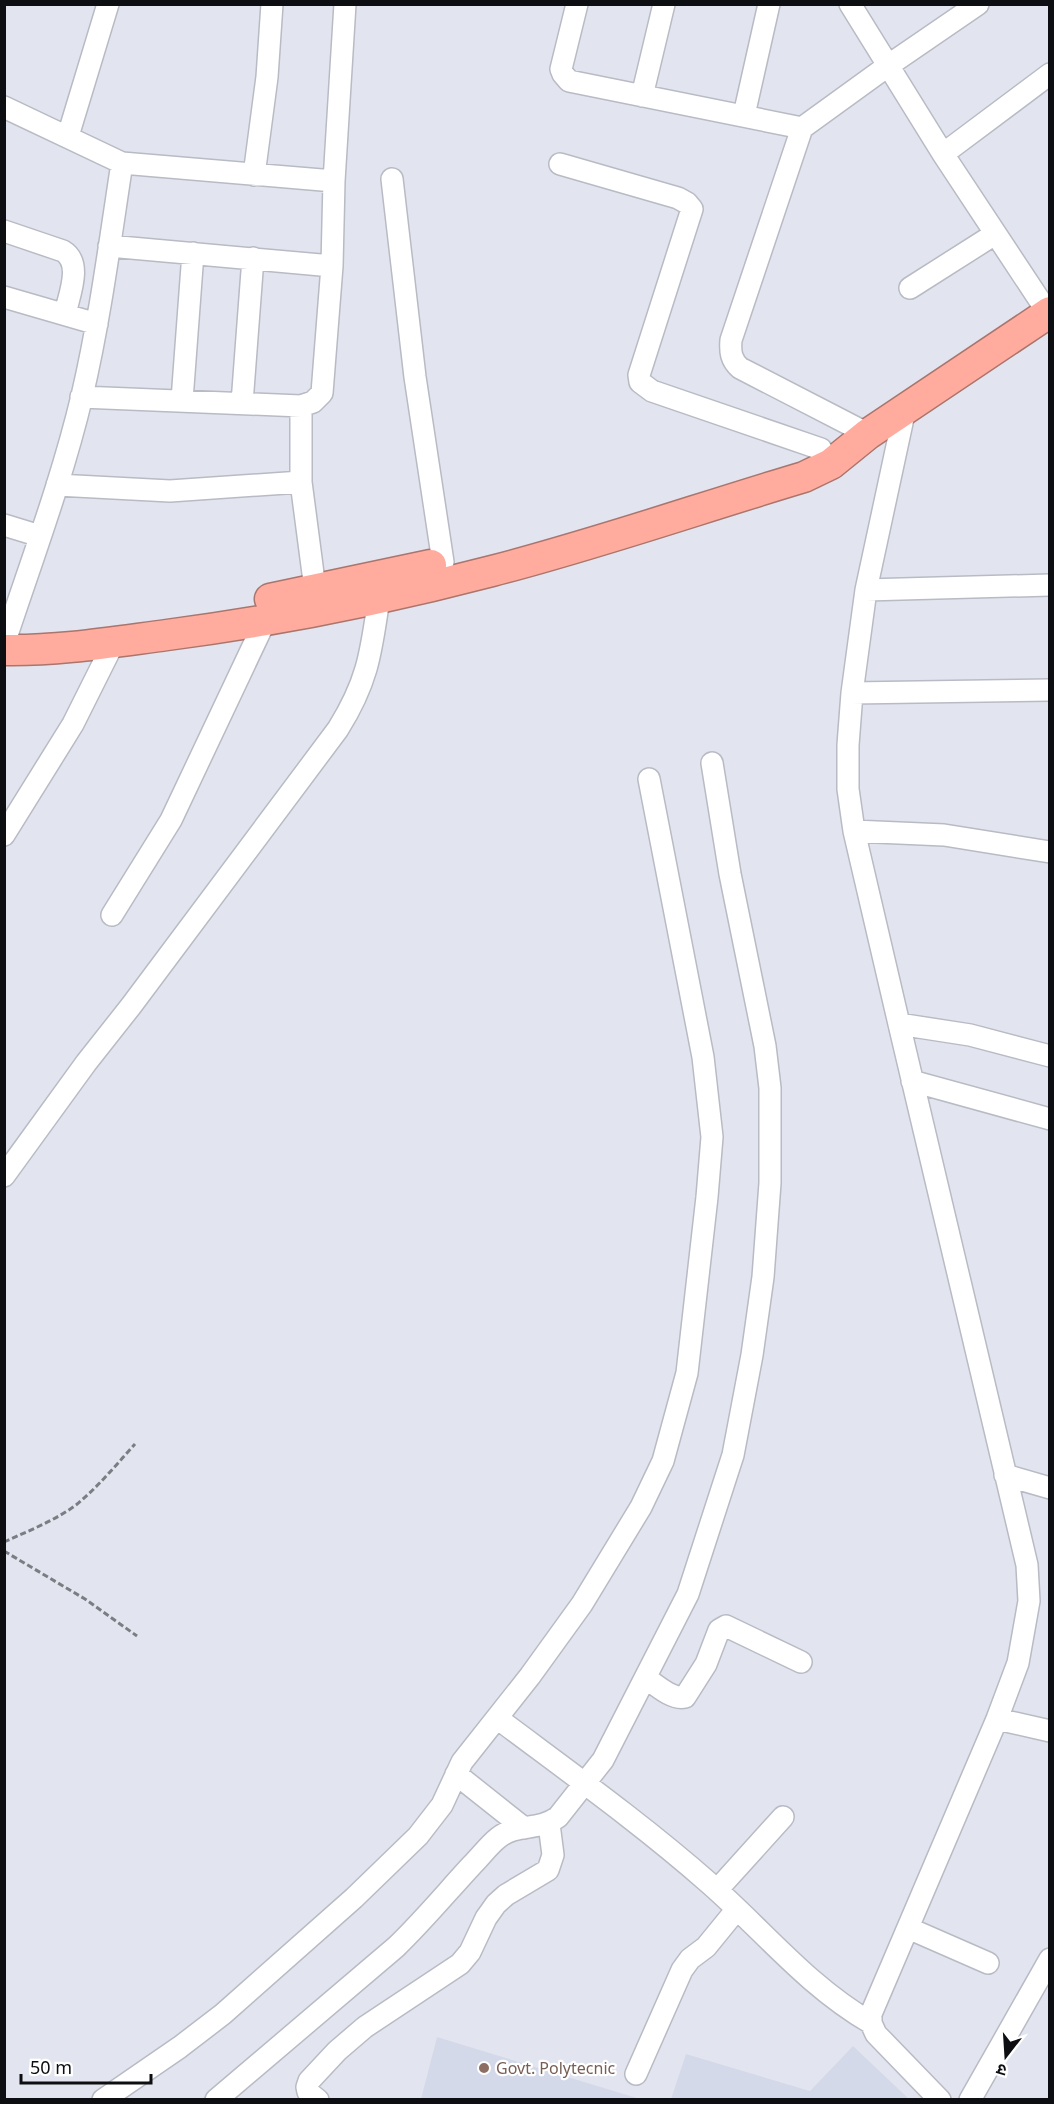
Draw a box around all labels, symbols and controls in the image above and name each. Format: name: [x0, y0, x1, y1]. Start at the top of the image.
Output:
north arrow: [976, 2026, 1036, 2086]
scale bar: [21, 2047, 152, 2085]
text: 50 m: [30, 2055, 72, 2079]
place label: Govt. Polytecnic: [496, 2057, 616, 2079]
text: उ: [993, 2058, 1009, 2082]
marker: Govt. Polytecnic: [477, 2061, 491, 2075]

